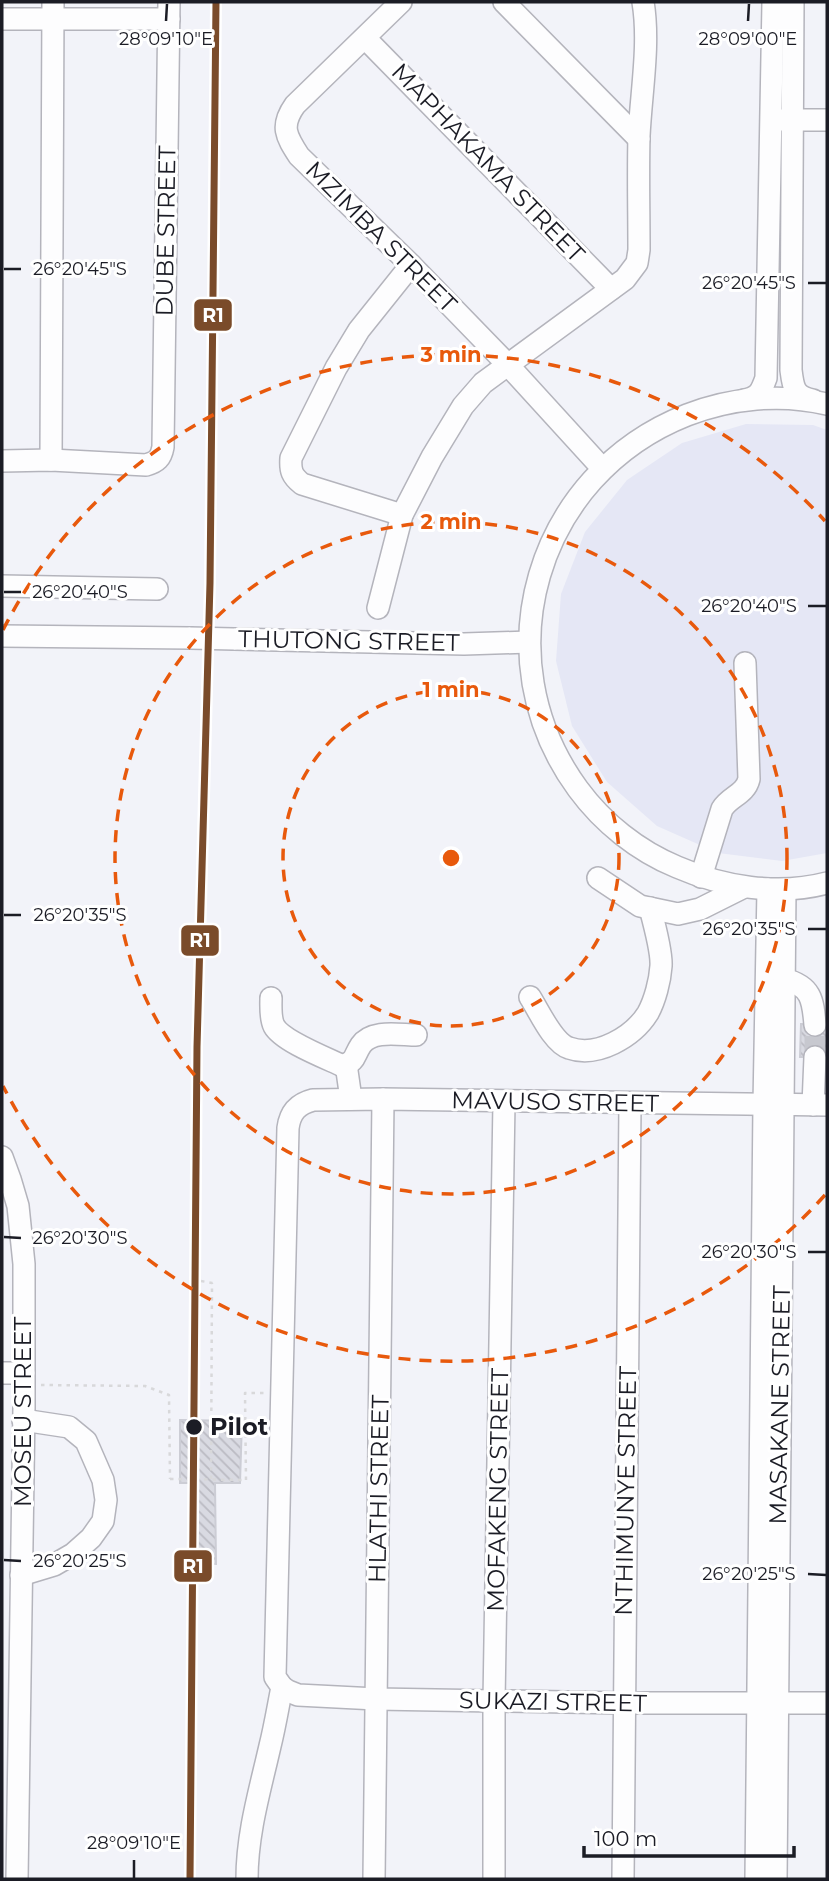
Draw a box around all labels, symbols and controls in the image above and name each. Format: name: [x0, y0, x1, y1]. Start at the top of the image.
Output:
text: 28°09'10"E: [119, 28, 213, 50]
text: 28°09'00"E: [699, 28, 797, 50]
street label: MAPHAKAMA STREET: [386, 57, 591, 268]
street label: DUBE STREET: [150, 145, 181, 317]
street label: MZIMBA STREET: [300, 155, 463, 318]
text: 26°20'45"S: [33, 258, 127, 280]
text: 26°20'45"S: [702, 272, 796, 294]
line badge: R1: [193, 298, 233, 332]
text: R1: [202, 304, 224, 327]
text: 3 min: [419, 342, 482, 367]
text: 2 min: [420, 509, 482, 534]
text: 26°20'40"S: [32, 581, 128, 603]
text: 26°20'40"S: [701, 595, 797, 617]
street label: THUTONG STREET: [238, 624, 460, 657]
text: 1 min: [422, 677, 480, 702]
centre of rings: [439, 846, 463, 870]
text: 26°20'35"S: [34, 904, 127, 926]
text: 26°20'35"S: [703, 918, 796, 940]
line badge: R1: [180, 924, 220, 957]
text: R1: [189, 929, 211, 952]
street label: MAVUSO STREET: [451, 1085, 659, 1118]
text: 26°20'30"S: [32, 1227, 128, 1249]
text: 26°20'30"S: [701, 1241, 797, 1263]
street label: MASAKANE STREET: [763, 1285, 796, 1525]
street label: MOSEU STREET: [8, 1316, 37, 1507]
street label: NTHIMUNYE STREET: [609, 1366, 642, 1616]
street label: MOFAKENG STREET: [481, 1368, 514, 1612]
street label: HLATHI STREET: [362, 1394, 395, 1583]
place label: Pilot: [210, 1412, 269, 1441]
marker: Pilot: [184, 1417, 204, 1437]
line badge: R1: [173, 1549, 213, 1583]
text: 26°20'25"S: [33, 1550, 127, 1572]
text: R1: [182, 1555, 204, 1578]
text: 26°20'25"S: [702, 1563, 796, 1585]
street label: SUKAZI STREET: [459, 1685, 648, 1718]
scale bar: [584, 1814, 794, 1858]
text: 100 m: [594, 1826, 657, 1851]
text: 28°09'10"E: [87, 1832, 181, 1854]

